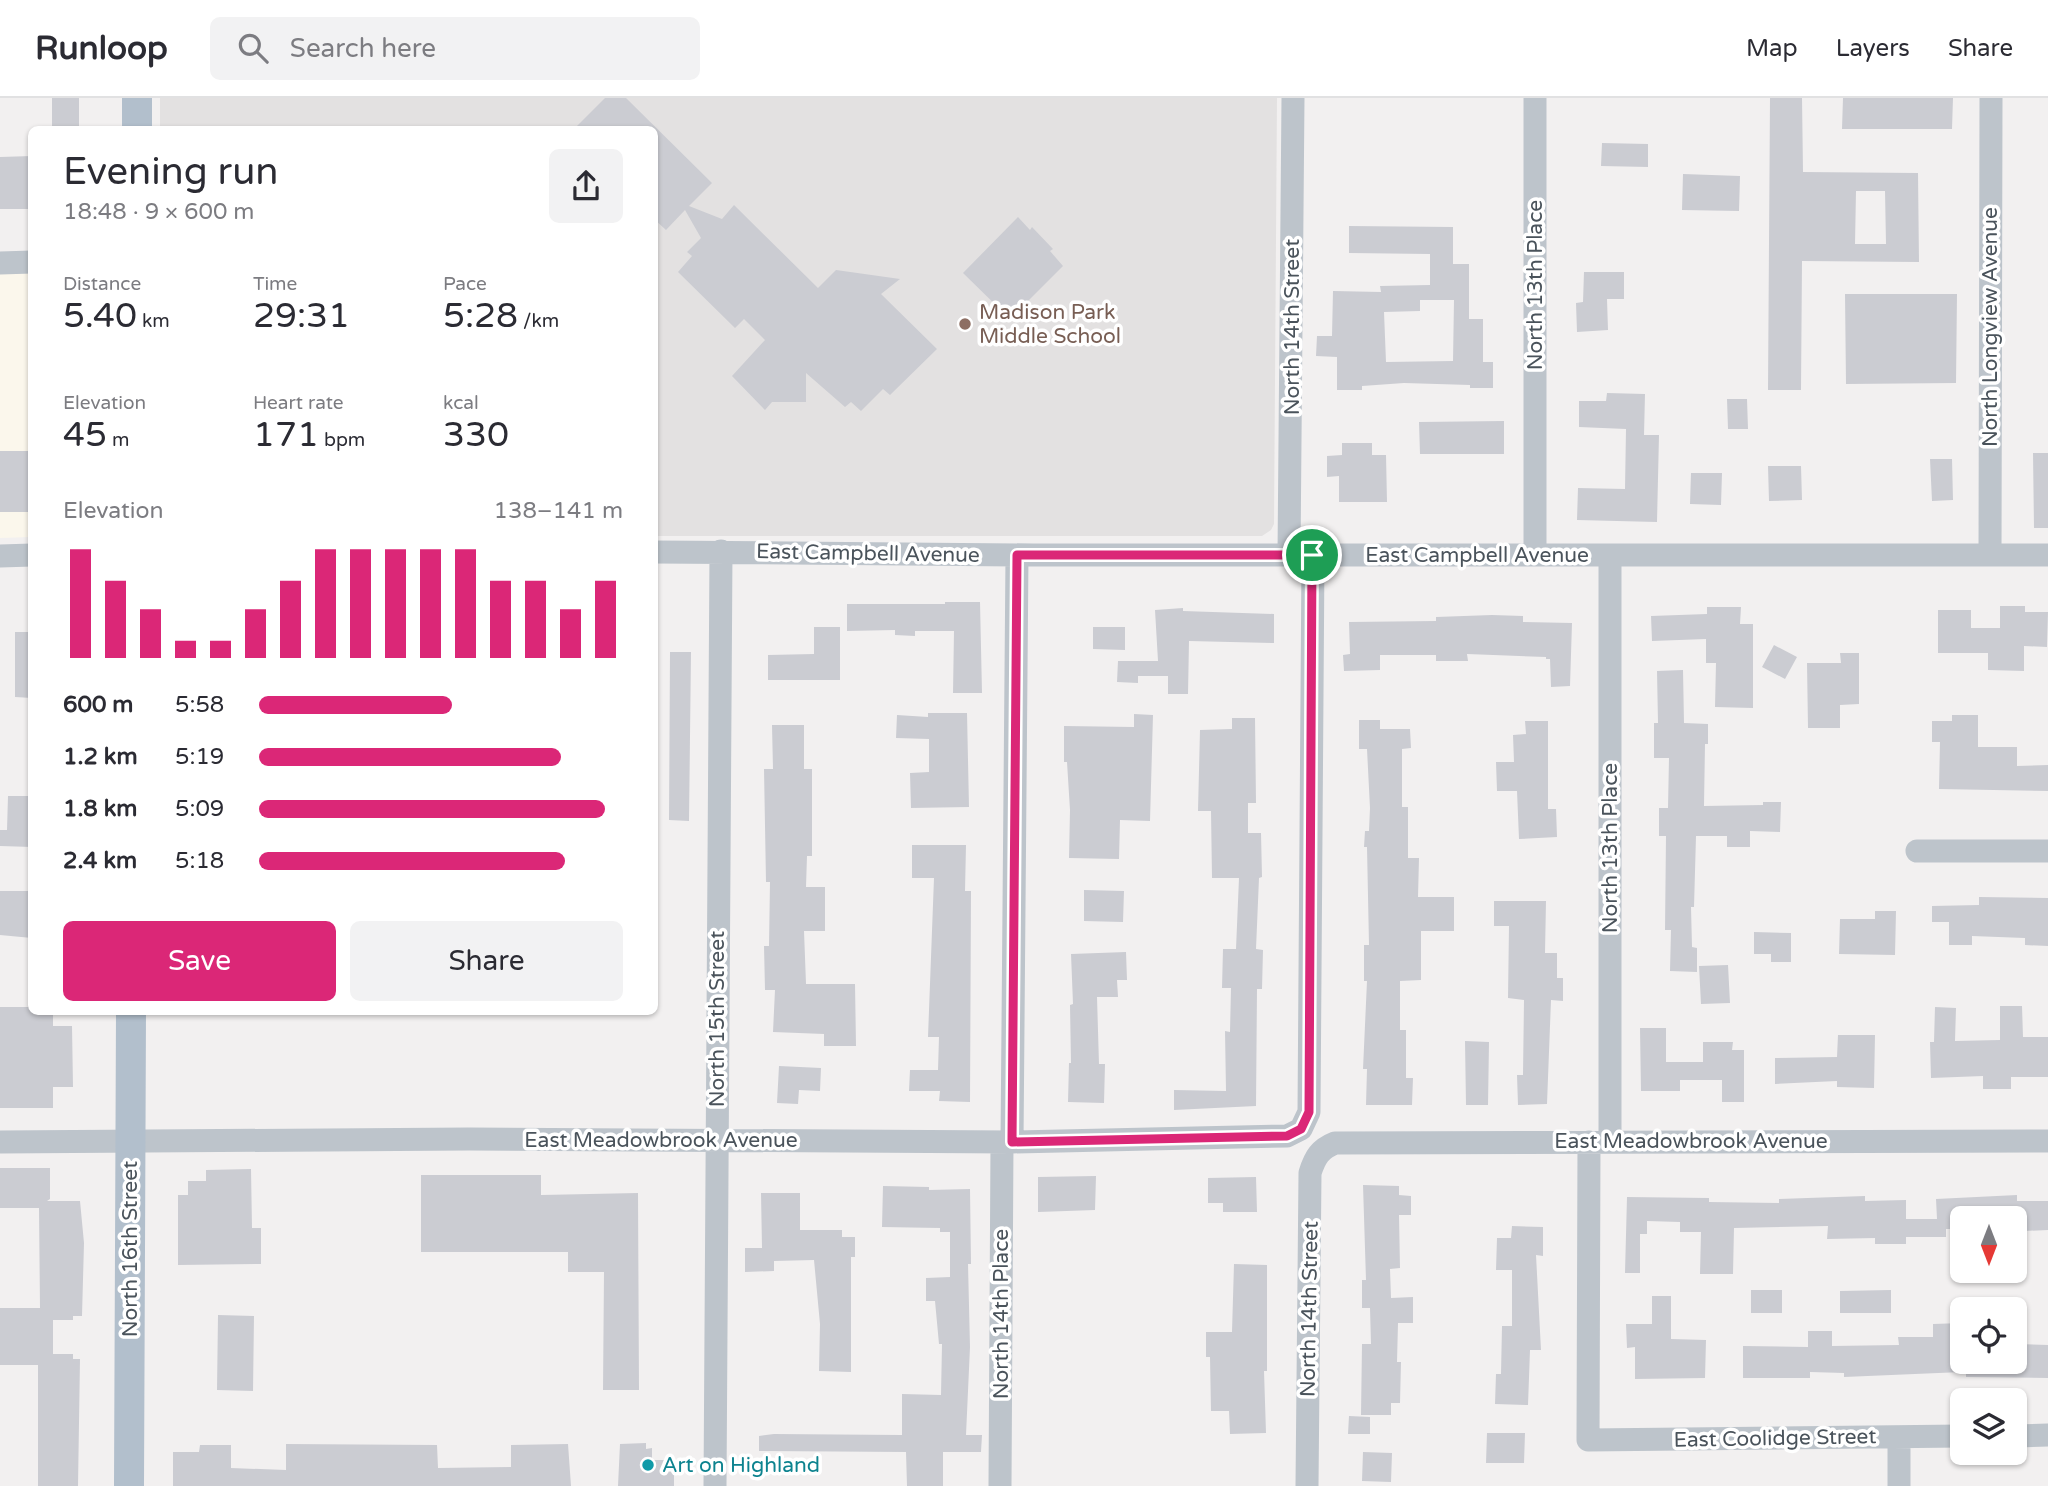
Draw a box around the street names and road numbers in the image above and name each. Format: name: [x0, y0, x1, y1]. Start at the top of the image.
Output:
street label: North 13th Place: [1523, 200, 1548, 370]
street label: North Longview Avenue: [1978, 207, 2003, 447]
street label: North 14th Street: [1280, 239, 1305, 415]
street label: East Campbell Avenue: [756, 539, 980, 568]
street label: East Campbell Avenue: [1365, 543, 1589, 568]
street label: North 13th Place: [1598, 763, 1623, 933]
street label: North 15th Street: [705, 931, 730, 1107]
street label: East Meadowbrook Avenue: [524, 1128, 798, 1153]
street label: East Meadowbrook Avenue: [1554, 1129, 1828, 1154]
street label: North 16th Street: [118, 1161, 143, 1337]
street label: North 14th Street: [1295, 1221, 1324, 1397]
street label: North 14th Place: [989, 1229, 1014, 1399]
street label: East Coolidge Street: [1673, 1424, 1877, 1453]

